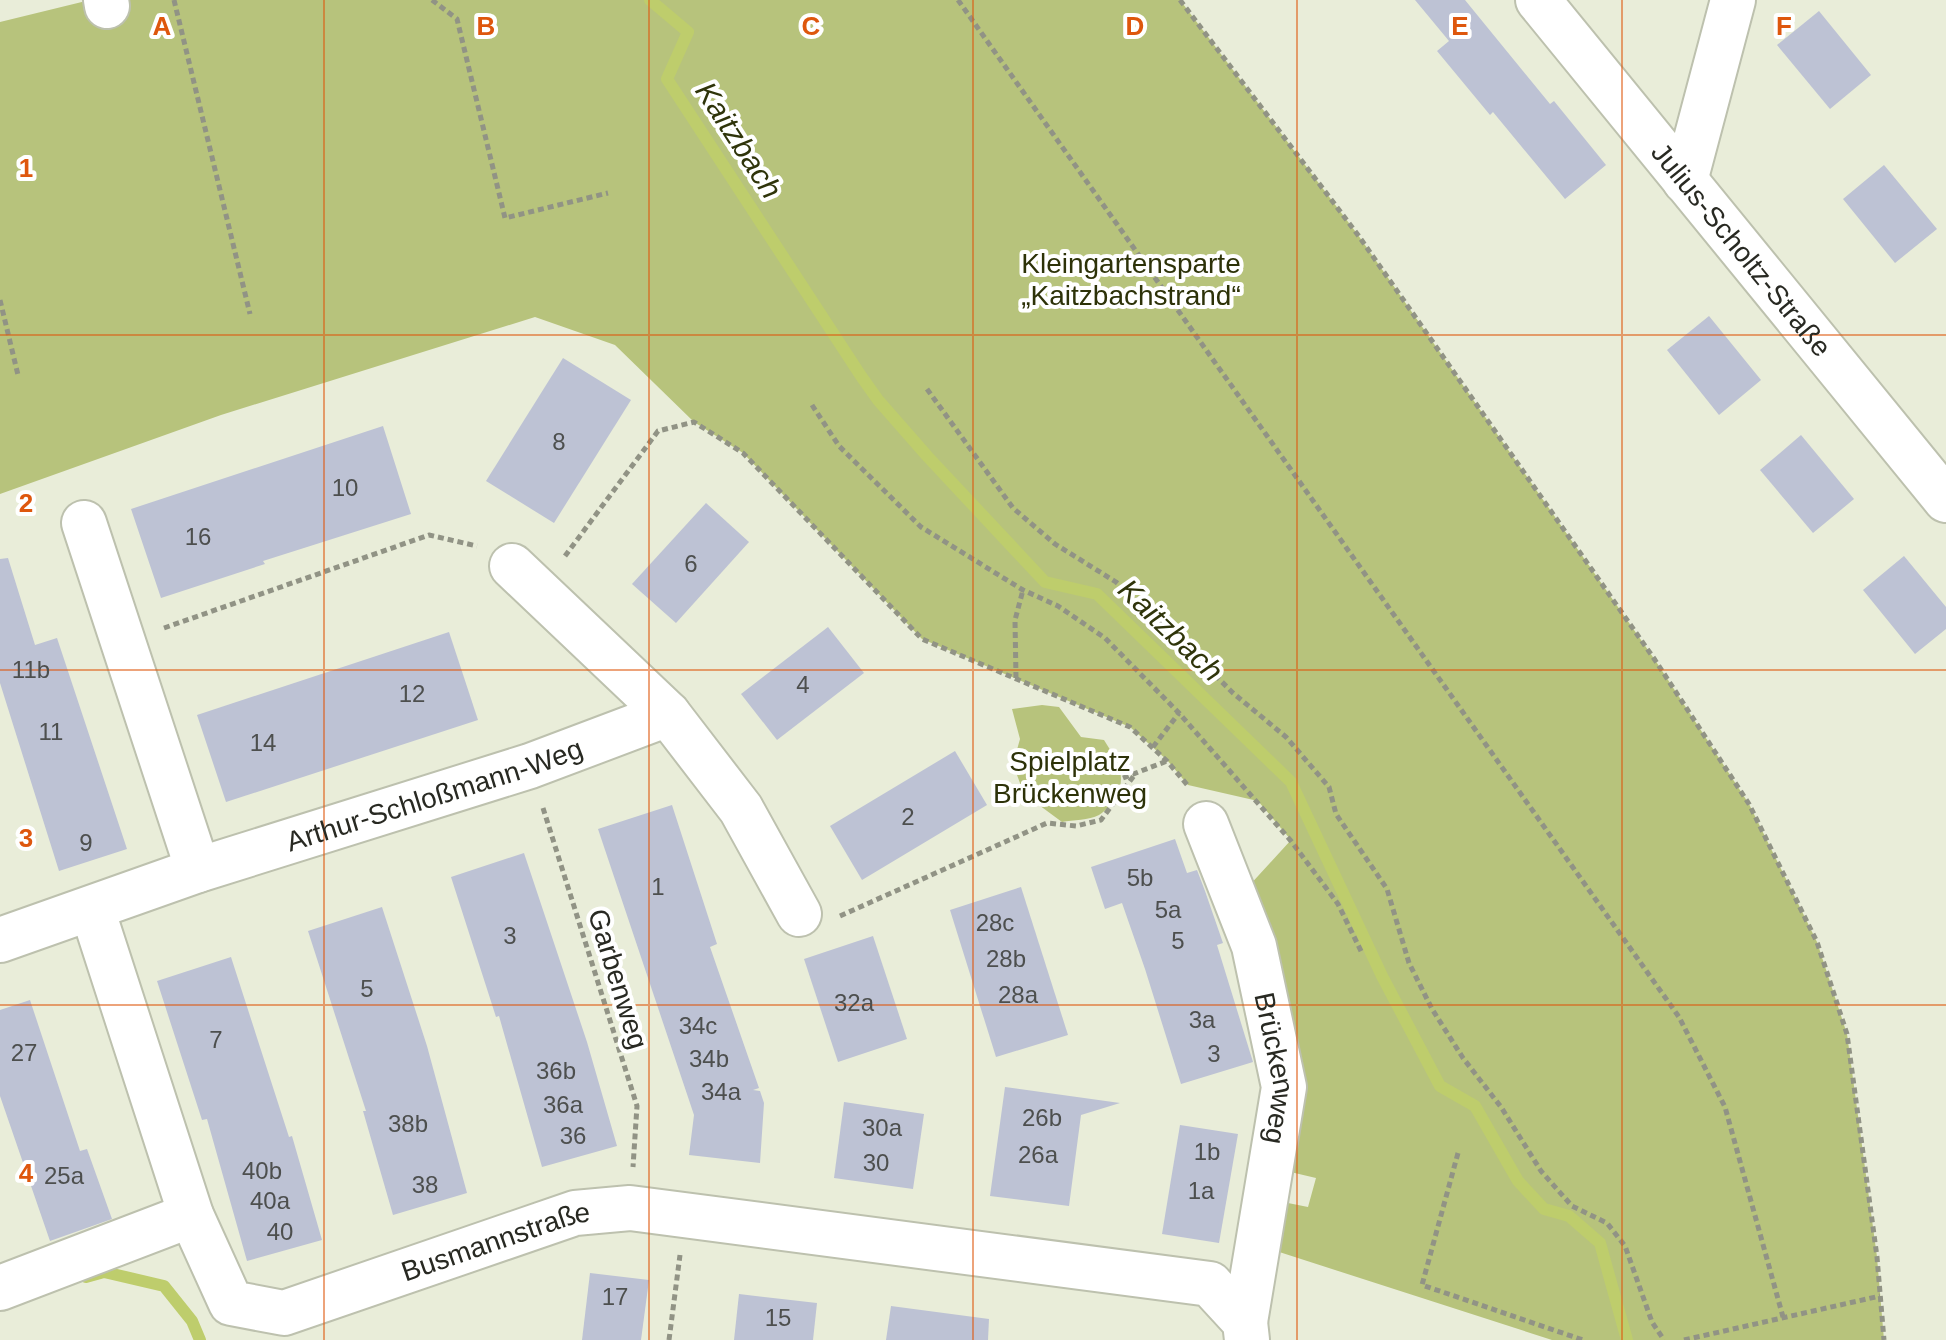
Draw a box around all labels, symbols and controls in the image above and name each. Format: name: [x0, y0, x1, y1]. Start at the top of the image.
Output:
text: A: [153, 11, 172, 41]
text: B: [477, 11, 495, 41]
text: C: [802, 11, 821, 41]
text: D: [1126, 11, 1144, 41]
text: E: [1451, 11, 1469, 41]
text: F: [1776, 11, 1792, 41]
water label: Kaitzbach: [689, 76, 789, 204]
street label: Julius-Scholtz-Straße: [1645, 137, 1838, 362]
text: 1: [19, 153, 33, 183]
park label: Kleingartensparte „Kaitzbachstrand“: [1021, 248, 1241, 311]
house number: 8: [552, 428, 566, 455]
house number: 10: [332, 474, 358, 501]
text: 2: [19, 488, 33, 518]
house number: 16: [185, 523, 211, 550]
house number: 6: [684, 550, 698, 577]
water label: Kaitzbach: [1112, 572, 1230, 688]
house number: 11b: [12, 656, 50, 683]
house number: 4: [796, 671, 810, 698]
house number: 12: [399, 680, 425, 707]
house number: 11: [39, 718, 63, 745]
house number: 14: [250, 729, 276, 756]
street label: Arthur-Schloßmann-Weg: [282, 732, 587, 857]
park label: Spielplatz Brückenweg: [993, 746, 1147, 809]
house number: 2: [901, 803, 915, 830]
text: 3: [19, 823, 33, 853]
house number: 9: [79, 829, 93, 856]
house number: 5b: [1127, 864, 1153, 891]
house number: 1: [651, 873, 665, 900]
house number: 5a: [1155, 896, 1182, 923]
street label: Garbenweg: [582, 905, 654, 1053]
house number: 28c: [976, 909, 1014, 936]
house number: 3: [503, 922, 517, 949]
house number: 5: [1171, 927, 1185, 954]
house number: 28b: [986, 945, 1026, 972]
house number: 5: [360, 975, 374, 1002]
house number: 28a: [998, 981, 1039, 1008]
house number: 32a: [834, 989, 875, 1016]
street label: Brückenweg: [1249, 990, 1300, 1147]
house number: 3a: [1189, 1006, 1216, 1033]
house number: 34c: [679, 1012, 717, 1039]
house number: 7: [209, 1026, 223, 1053]
house number: 27: [11, 1039, 37, 1066]
house number: 3: [1207, 1040, 1221, 1067]
house number: 34b: [689, 1045, 729, 1072]
house number: 36b: [536, 1057, 576, 1084]
house number: 34a: [701, 1078, 742, 1105]
house number: 36a: [543, 1091, 584, 1118]
house number: 26b: [1022, 1104, 1062, 1131]
house number: 38b: [388, 1110, 428, 1137]
house number: 30a: [862, 1114, 903, 1141]
house number: 36: [560, 1122, 586, 1149]
house number: 1b: [1194, 1138, 1220, 1165]
house number: 26a: [1018, 1141, 1059, 1168]
house number: 30: [863, 1149, 889, 1176]
house number: 40b: [242, 1157, 282, 1184]
text: 4: [19, 1158, 34, 1188]
house number: 25a: [44, 1162, 85, 1189]
house number: 38: [412, 1171, 438, 1198]
house number: 1a: [1188, 1177, 1215, 1204]
house number: 40a: [250, 1187, 291, 1214]
street label: Busmannstraße: [397, 1196, 591, 1287]
house number: 40: [267, 1218, 293, 1245]
house number: 17: [602, 1283, 628, 1310]
house number: 15: [765, 1304, 791, 1331]

